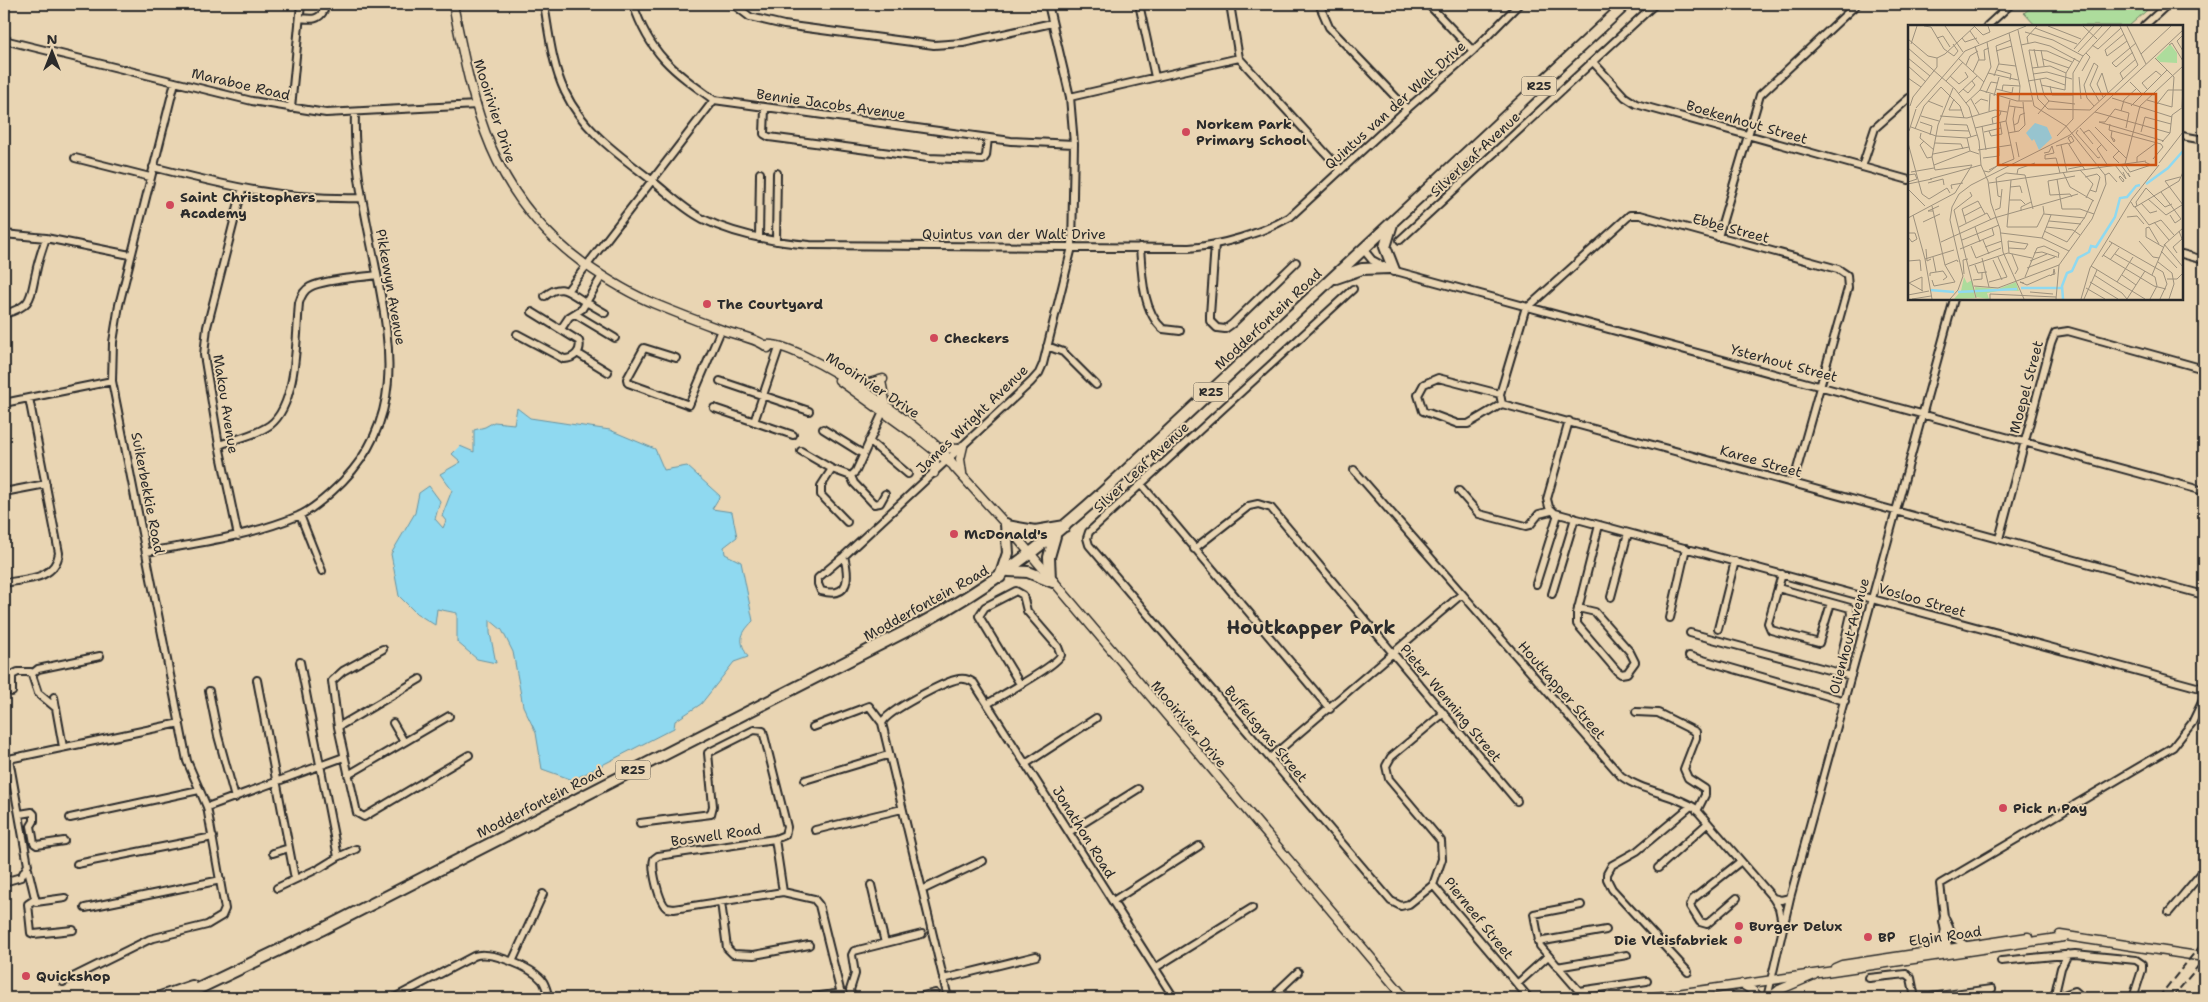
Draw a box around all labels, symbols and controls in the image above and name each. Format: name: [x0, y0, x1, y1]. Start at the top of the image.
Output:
inset map: [1908, 25, 2183, 300]
north arrow: [28, 28, 78, 78]
text: N: [46, 30, 58, 48]
street label: Quintus van der Walt Drive: [1321, 37, 1469, 173]
street label: Mooirivier Drive: [470, 57, 520, 165]
street label: Maraboe Road: [190, 64, 292, 104]
road number: R25: [1522, 76, 1556, 95]
street label: Bennie Jacobs Avenue: [755, 85, 907, 123]
street label: Boekenhout Street: [1684, 96, 1810, 148]
street label: Silverleaf Avenue: [1426, 108, 1524, 200]
place label: Norkem Park Primary School: [1196, 115, 1307, 149]
marker: Norkem Park Primary School: [1180, 126, 1192, 138]
place label: Saint Christophers Academy: [180, 188, 315, 222]
marker: Saint Christophers Academy: [164, 199, 176, 211]
street label: Ebbe Street: [1691, 209, 1771, 247]
street label: Quintus van der Walt Drive: [922, 225, 1106, 243]
street label: Pikkewyn Avenue: [372, 228, 410, 347]
street label: Modderfontein Road: [1210, 264, 1326, 373]
place label: The Courtyard: [717, 295, 823, 313]
marker: The Courtyard: [701, 298, 713, 310]
place label: Checkers: [944, 329, 1009, 347]
marker: Checkers: [928, 332, 940, 344]
street label: Moepel Street: [2005, 339, 2047, 435]
street label: Ysterhout Street: [1728, 340, 1840, 386]
street label: Mooirivier Drive: [823, 348, 923, 422]
street label: Makou Avenue: [209, 353, 243, 455]
street label: James Wright Avenue: [912, 361, 1032, 477]
road number: R25: [1194, 382, 1228, 402]
street label: Silver Leaf Avenue: [1089, 418, 1193, 516]
street label: Suikerbekkie Road: [127, 431, 169, 556]
street label: Karee Street: [1718, 441, 1804, 481]
place label: McDonald's: [964, 525, 1048, 543]
marker: McDonald's: [948, 528, 960, 540]
street label: Modderfontein Road: [860, 561, 992, 645]
street label: Olienhout Avenue: [1825, 576, 1873, 696]
street label: Vosloo Street: [1876, 579, 1968, 621]
district label: Houtkapper Park: [1226, 615, 1396, 640]
street label: Houtkapper Street: [1514, 637, 1610, 743]
street label: Pieter Wenning Street: [1396, 640, 1506, 766]
street label: Mooirivier Drive: [1147, 677, 1231, 771]
street label: Buffelsgras Street: [1220, 682, 1312, 786]
road number: R25: [616, 760, 650, 780]
street label: Modderfontein Road: [473, 762, 607, 842]
street label: Jonathon Road: [1049, 783, 1120, 881]
place label: Pick n Pay: [2013, 799, 2087, 817]
marker: Pick n Pay: [1997, 802, 2009, 814]
street label: Boswell Road: [670, 820, 763, 850]
street label: Pierneef Street: [1440, 873, 1518, 963]
place label: Burger Delux: [1749, 917, 1842, 935]
marker: Burger Delux: [1733, 920, 1745, 932]
street label: Elgin Road: [1908, 922, 1983, 950]
place label: BP: [1878, 928, 1896, 946]
place label: Die Vleisfabriek: [1614, 931, 1728, 949]
marker: BP: [1862, 931, 1874, 943]
marker: Die Vleisfabriek: [1732, 934, 1744, 946]
place label: Quickshop: [36, 967, 110, 985]
marker: Quickshop: [20, 970, 32, 982]

